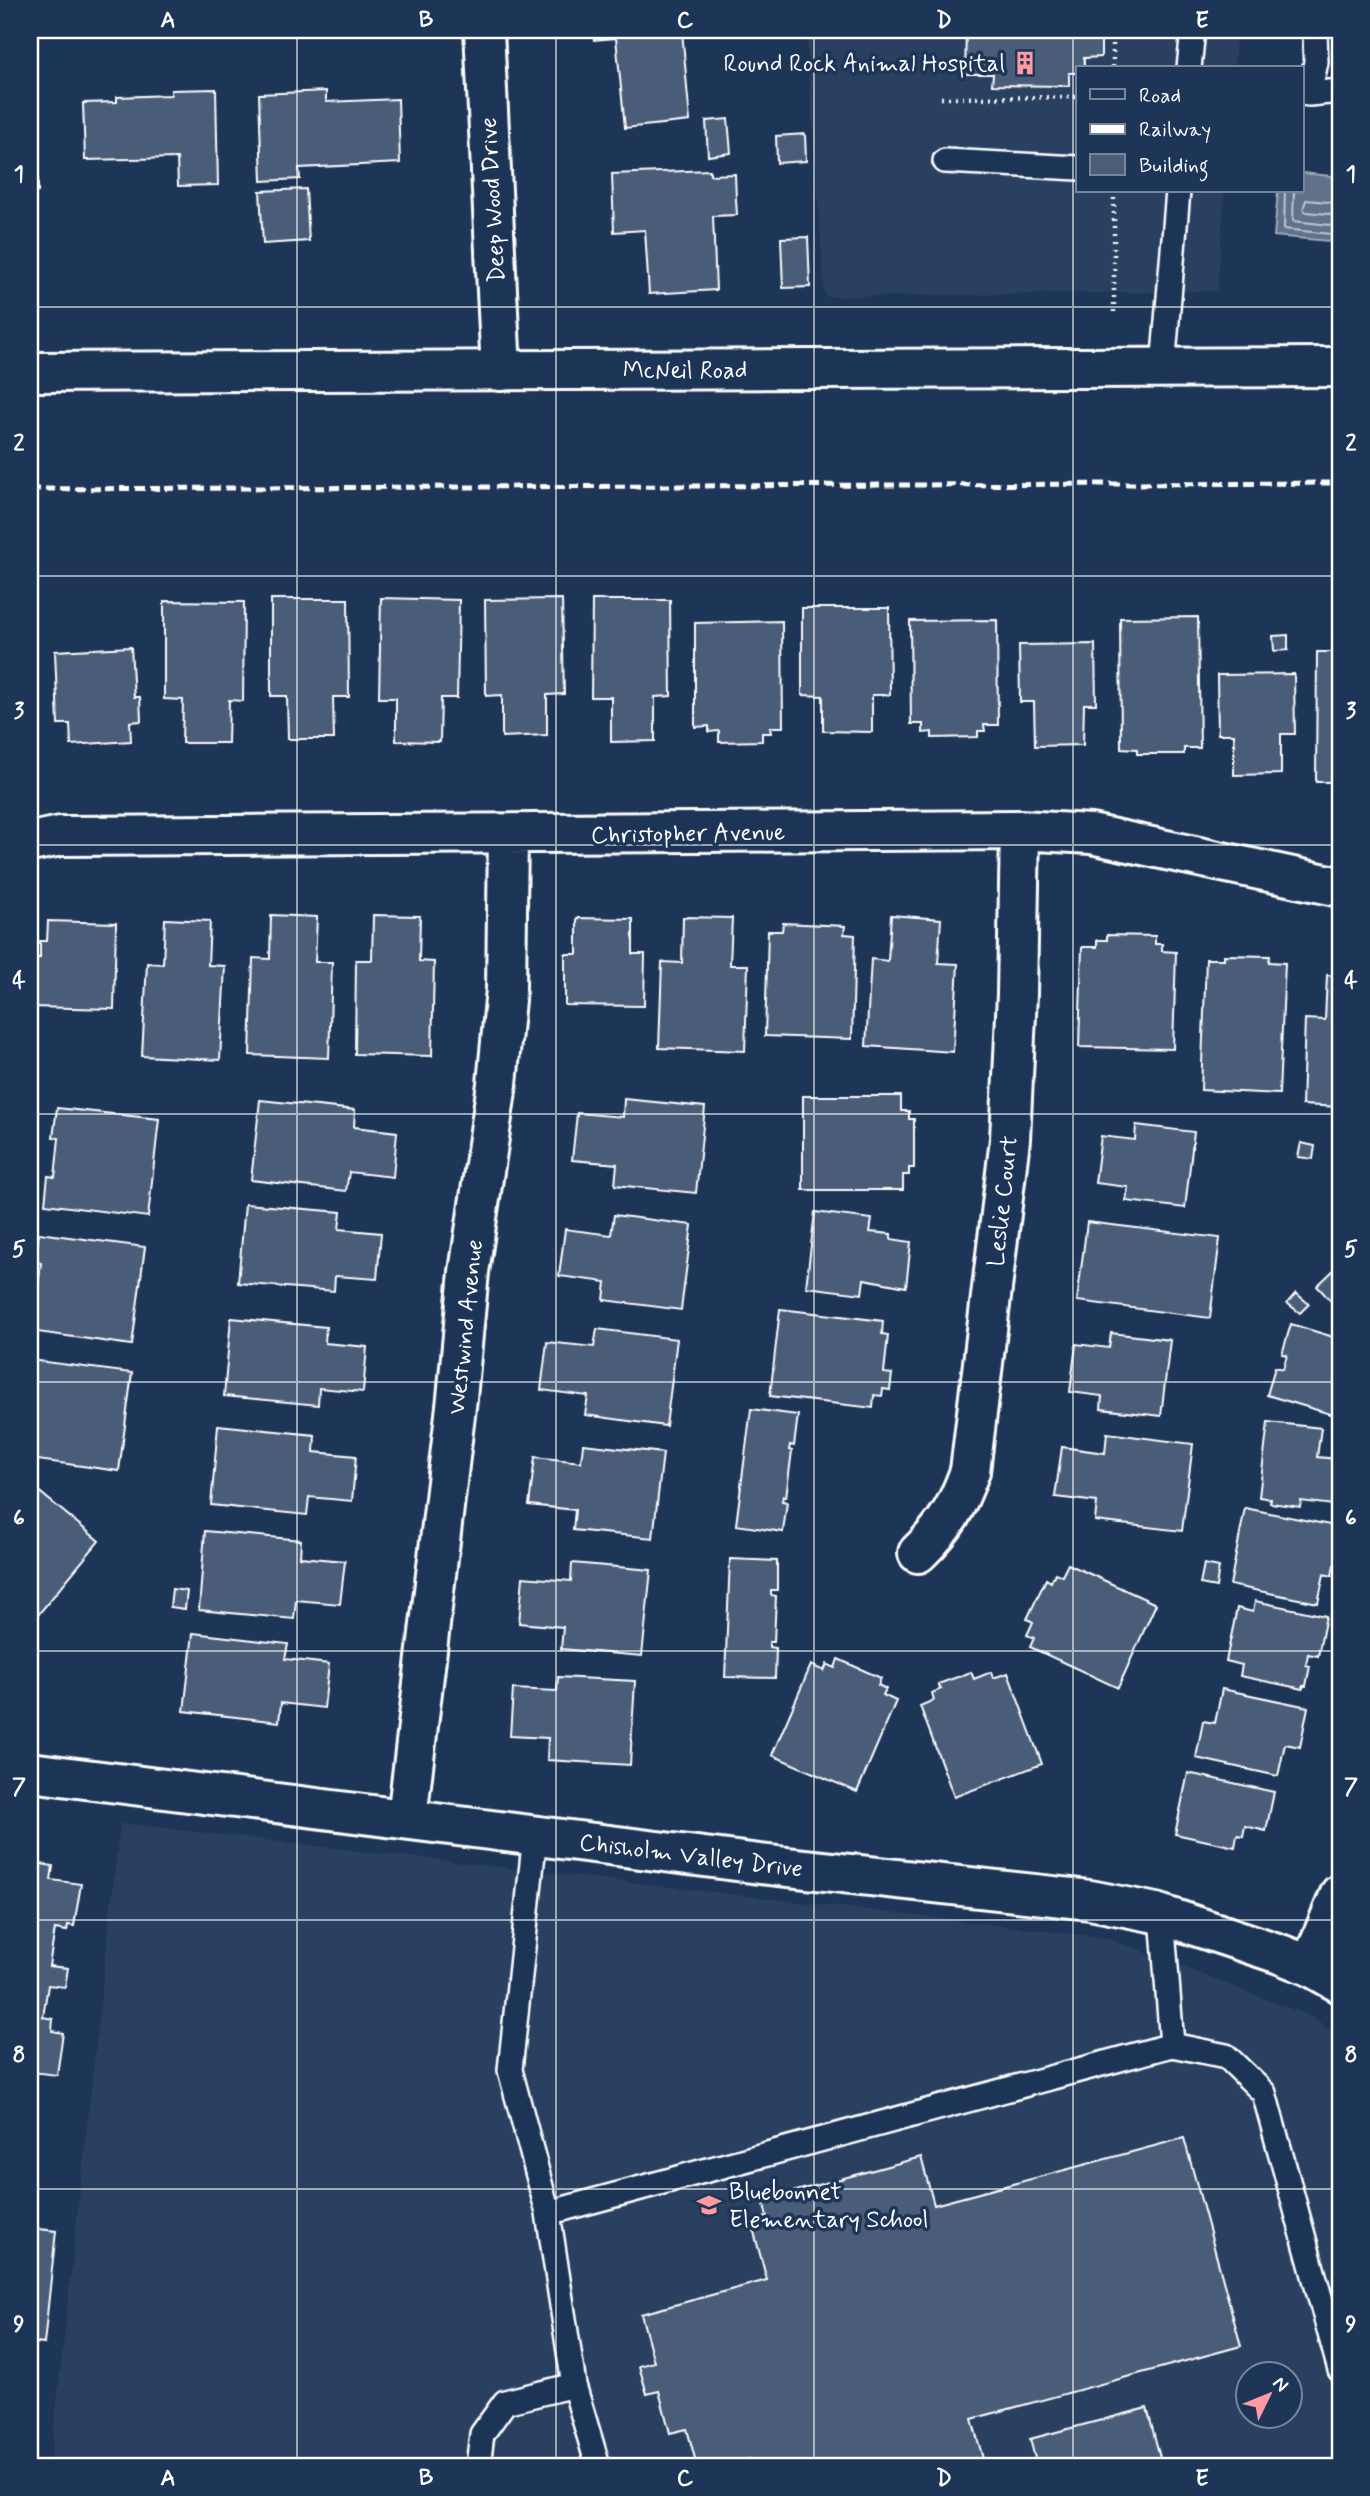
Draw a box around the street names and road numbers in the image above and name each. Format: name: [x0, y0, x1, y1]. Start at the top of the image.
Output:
street label: Deep Wood Drive: [474, 116, 513, 283]
street label: McNeil Road: [623, 356, 747, 387]
street label: Christopher Avenue: [591, 817, 785, 852]
street label: Leslie Court: [981, 1134, 1026, 1268]
street label: Westwind Avenue: [442, 1238, 491, 1416]
street label: Chisholm Valley Drive: [577, 1827, 804, 1886]

